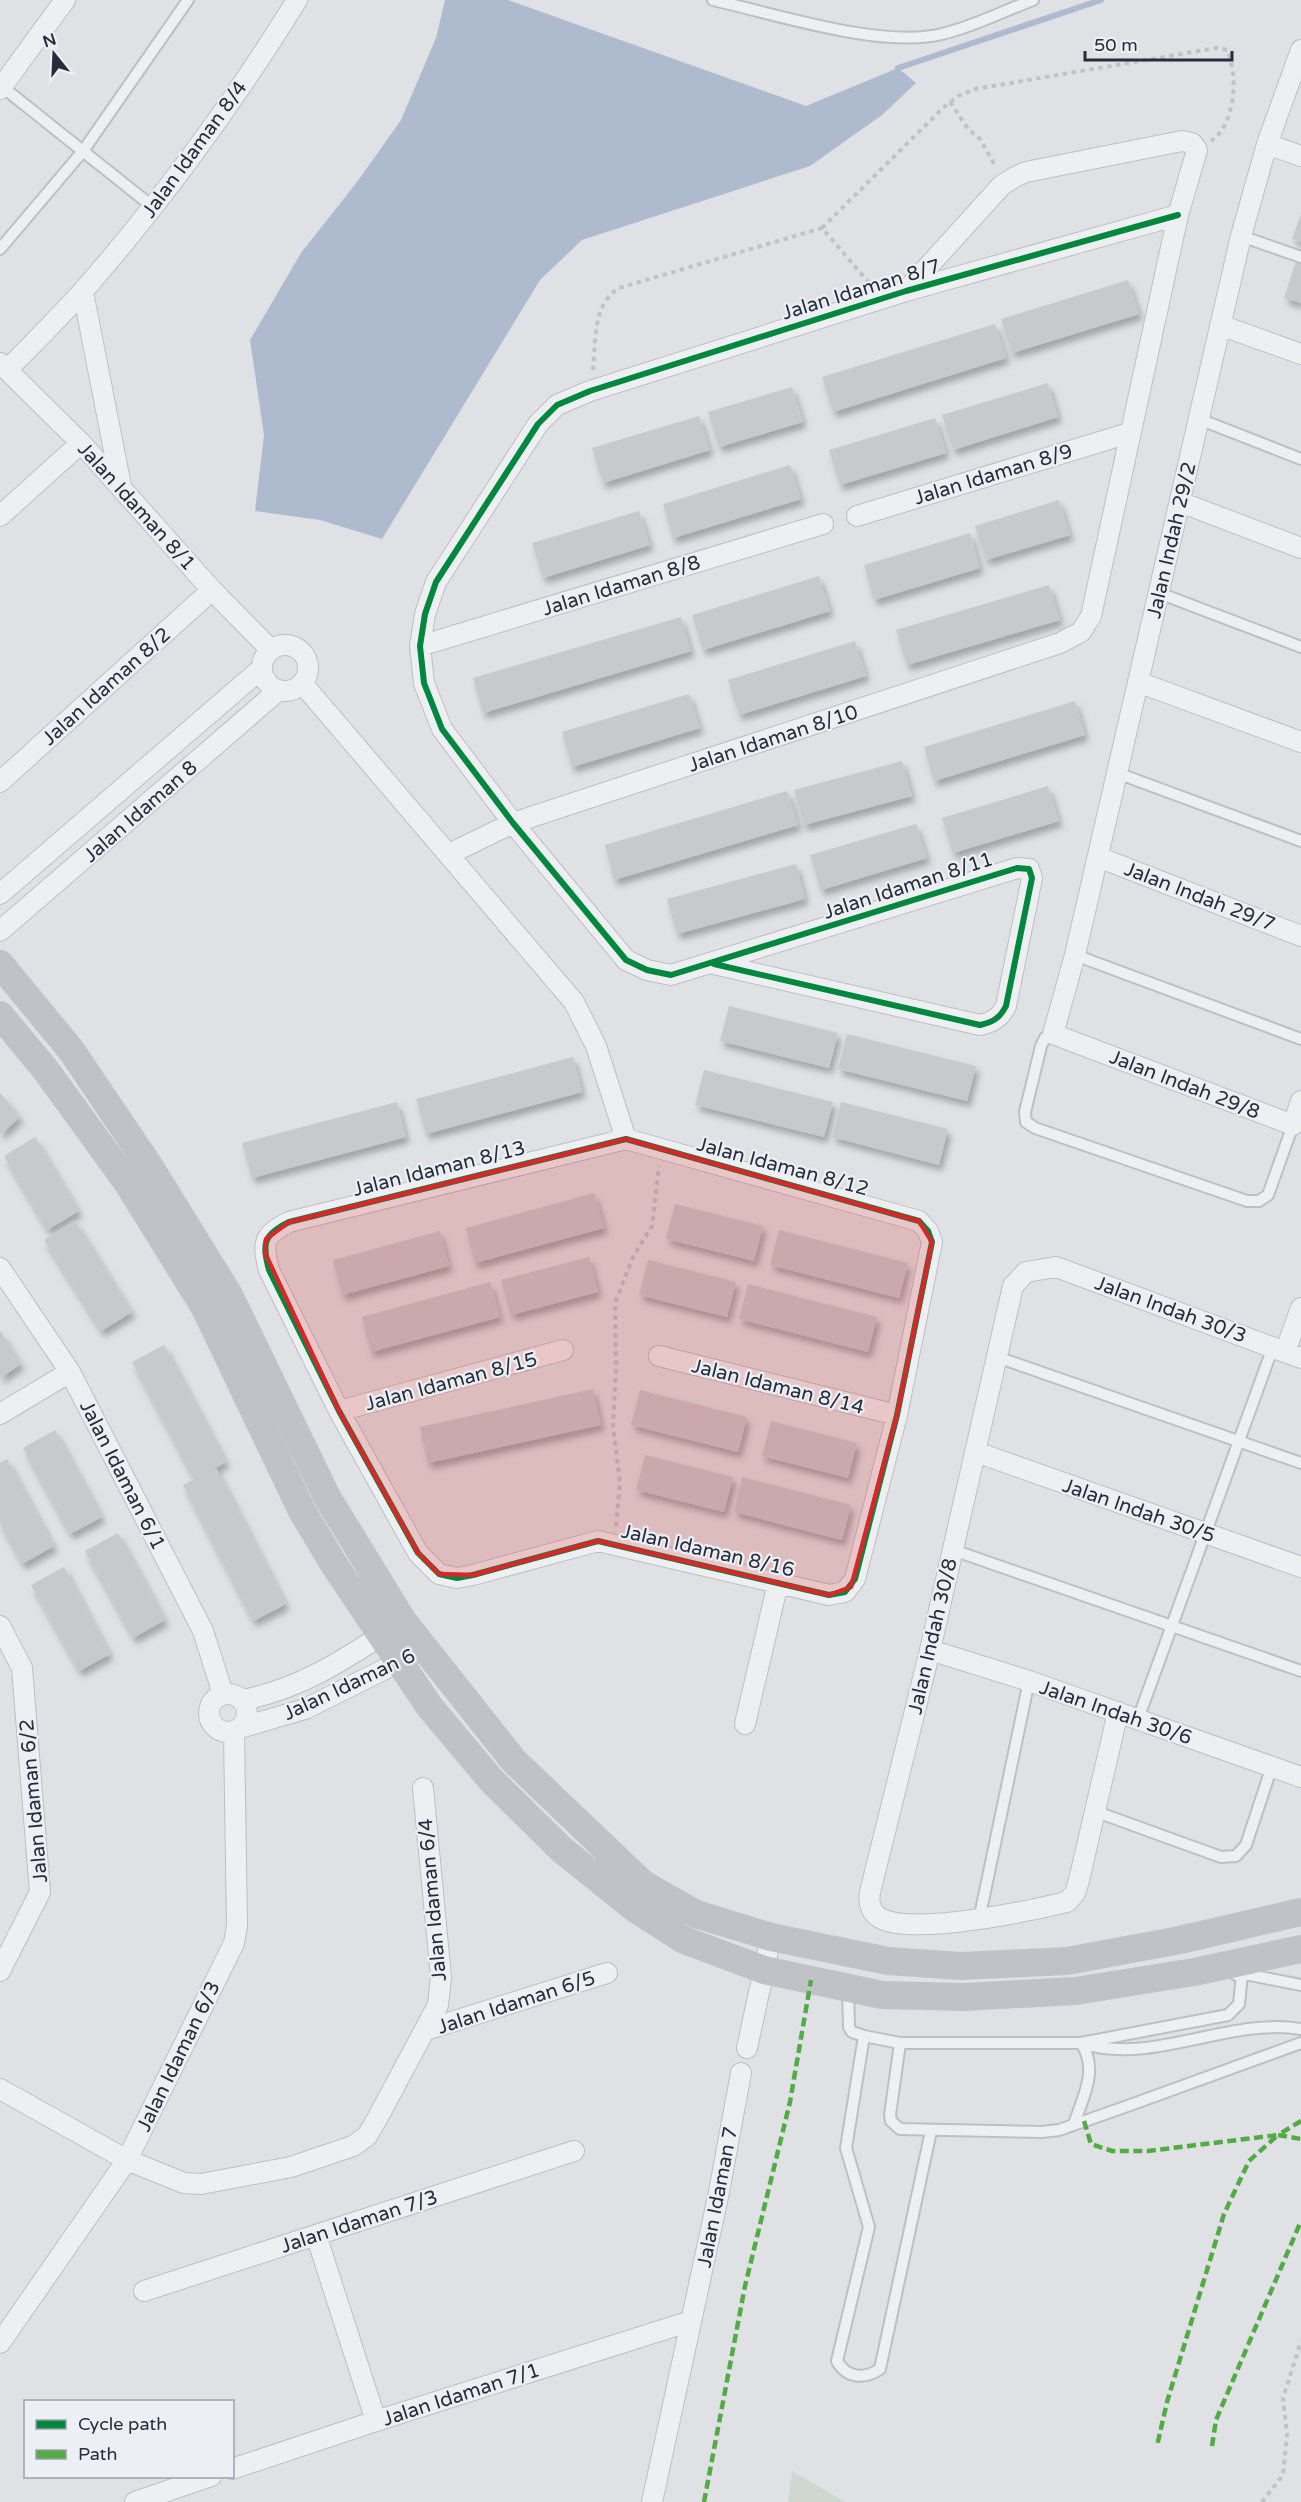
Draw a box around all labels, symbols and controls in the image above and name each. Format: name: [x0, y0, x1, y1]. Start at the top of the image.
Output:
north arrow: [24, 24, 84, 84]
scale bar: [1085, 24, 1232, 62]
text: N: [40, 29, 59, 52]
text: 50 m: [1094, 34, 1138, 56]
street label: Jalan Idaman 8/4: [137, 77, 252, 223]
street label: Jalan Idaman 8/7: [779, 254, 944, 325]
street label: Jalan Idaman 8/1: [72, 438, 200, 576]
street label: Jalan Idaman 8/9: [911, 439, 1075, 510]
street label: Jalan Indah 29/2: [1142, 460, 1202, 621]
street label: Jalan Idaman 8/8: [539, 551, 703, 621]
street label: Jalan Idaman 8/2: [38, 623, 176, 751]
street label: Jalan Idaman 8/10: [685, 700, 861, 778]
street label: Jalan Idaman 8: [79, 756, 202, 868]
street label: Jalan Idaman 8/11: [820, 847, 996, 925]
street label: Jalan Indah 29/7: [1121, 857, 1279, 937]
street label: Jalan Indah 29/8: [1106, 1045, 1263, 1125]
street label: Jalan Idaman 8/12: [694, 1132, 871, 1201]
street label: Jalan Idaman 8/13: [350, 1136, 528, 1202]
street label: Jalan Indah 30/3: [1092, 1271, 1250, 1349]
street label: Jalan Idaman 8/15: [363, 1347, 540, 1416]
street label: Jalan Idaman 8/14: [689, 1354, 867, 1420]
street label: Jalan Idaman 6/1: [74, 1397, 170, 1554]
street label: Jalan Indah 30/5: [1059, 1474, 1218, 1548]
street label: Jalan Idaman 8/16: [619, 1519, 797, 1583]
street label: Jalan Indah 30/8: [903, 1556, 963, 1717]
street label: Jalan Idaman 6: [280, 1644, 419, 1726]
street label: Jalan Indah 30/6: [1036, 1676, 1195, 1750]
street label: Jalan Idaman 6/2: [15, 1718, 53, 1884]
street label: Jalan Idaman 6/4: [414, 1818, 452, 1982]
street label: Jalan Idaman 6/5: [434, 1966, 598, 2040]
street label: Jalan Idaman 6/3: [132, 1977, 226, 2136]
street label: Jalan Idaman 7: [693, 2125, 743, 2270]
street label: Jalan Idaman 7/3: [278, 2185, 441, 2259]
street label: Jalan Idaman 7/1: [380, 2358, 543, 2432]
legend: [24, 2400, 234, 2478]
text: Cycle path: [78, 2413, 167, 2435]
text: Path: [78, 2443, 117, 2465]

